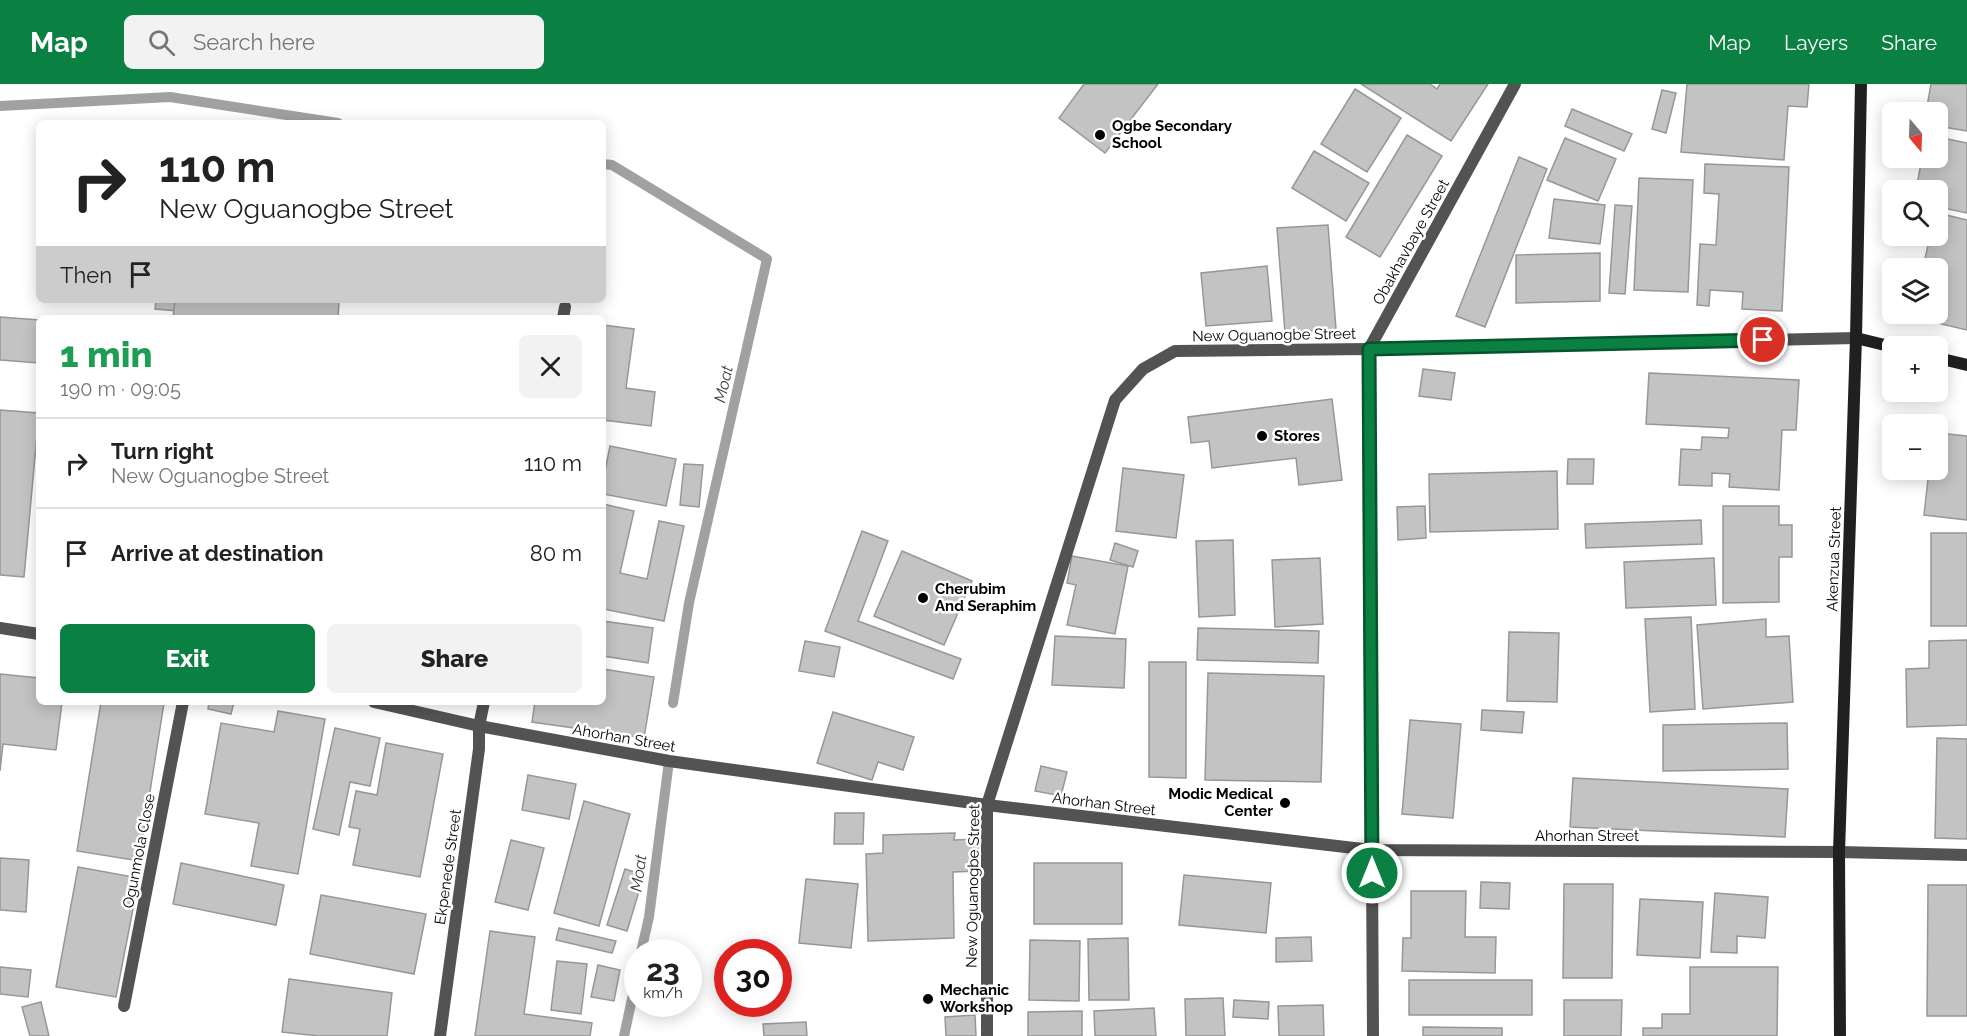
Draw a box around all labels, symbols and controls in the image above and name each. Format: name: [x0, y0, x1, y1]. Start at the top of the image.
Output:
search box: [124, 15, 544, 69]
text: Map: [30, 26, 88, 59]
icon: search: [145, 26, 178, 59]
text: Search here: [193, 29, 315, 55]
text: Map: [1708, 30, 1751, 55]
text: Layers: [1784, 30, 1848, 55]
text: Share: [1881, 30, 1937, 55]
north arrow: [1882, 102, 1948, 168]
map controls: [1882, 102, 1948, 480]
place label: Ogbe Secondary School: [1112, 117, 1233, 152]
marker: Ogbe Secondary School: [1093, 128, 1107, 142]
text: 110 m: [159, 143, 275, 192]
icon: right: [60, 144, 138, 222]
street label: Obakhavbaye Street: [1369, 176, 1453, 308]
button: search: [1882, 180, 1948, 246]
text: New Oguanogbe Street: [159, 193, 454, 224]
icon: arrive: [124, 258, 157, 291]
button: layers: [1882, 258, 1948, 324]
text: Then: [60, 262, 112, 288]
pin: [1737, 314, 1788, 365]
icon: arrive: [1746, 323, 1779, 356]
street label: New Oguanogbe Street: [1192, 325, 1356, 345]
text: 1 min: [60, 333, 152, 375]
button: close: [519, 335, 582, 398]
button: +: [1882, 336, 1948, 402]
water label: Moat: [710, 363, 737, 404]
text: 190 m · 09:05: [60, 377, 181, 401]
button: −: [1882, 414, 1948, 480]
place label: Stores: [1274, 427, 1320, 445]
marker: Stores: [1255, 429, 1269, 443]
text: Turn right: [111, 438, 214, 464]
icon: right: [60, 447, 93, 480]
text: 110 m: [524, 450, 582, 476]
text: New Oguanogbe Street: [111, 464, 329, 488]
street label: Akenzua Street: [1823, 506, 1845, 612]
icon: arrive: [60, 537, 93, 570]
text: Arrive at destination: [111, 540, 324, 566]
text: 80 m: [530, 540, 582, 566]
place label: Cherubim And Seraphim: [935, 580, 1036, 615]
marker: Cherubim And Seraphim: [916, 591, 930, 605]
button: Exit: [60, 624, 315, 693]
button: Share: [327, 624, 582, 693]
street label: Ahorhan Street: [571, 720, 677, 756]
place label: Modic Medical Center: [1168, 785, 1273, 820]
street label: Ahorhan Street: [1051, 789, 1157, 819]
street label: Ogunmola Close: [119, 792, 159, 910]
marker: Modic Medical Center: [1278, 796, 1292, 810]
street label: New Oguanogbe Street: [963, 804, 983, 968]
street label: Ekpenede Street: [431, 808, 465, 926]
street label: Ahorhan Street: [1535, 827, 1639, 845]
position arrow: [1340, 841, 1404, 905]
water label: Moat: [627, 853, 651, 893]
speed limit sign: 30: [714, 939, 792, 1017]
text: 23: [646, 953, 680, 988]
place label: Mechanic Workshop: [940, 981, 1014, 1016]
text: km/h: [643, 984, 683, 1002]
marker: Mechanic Workshop: [921, 992, 935, 1006]

